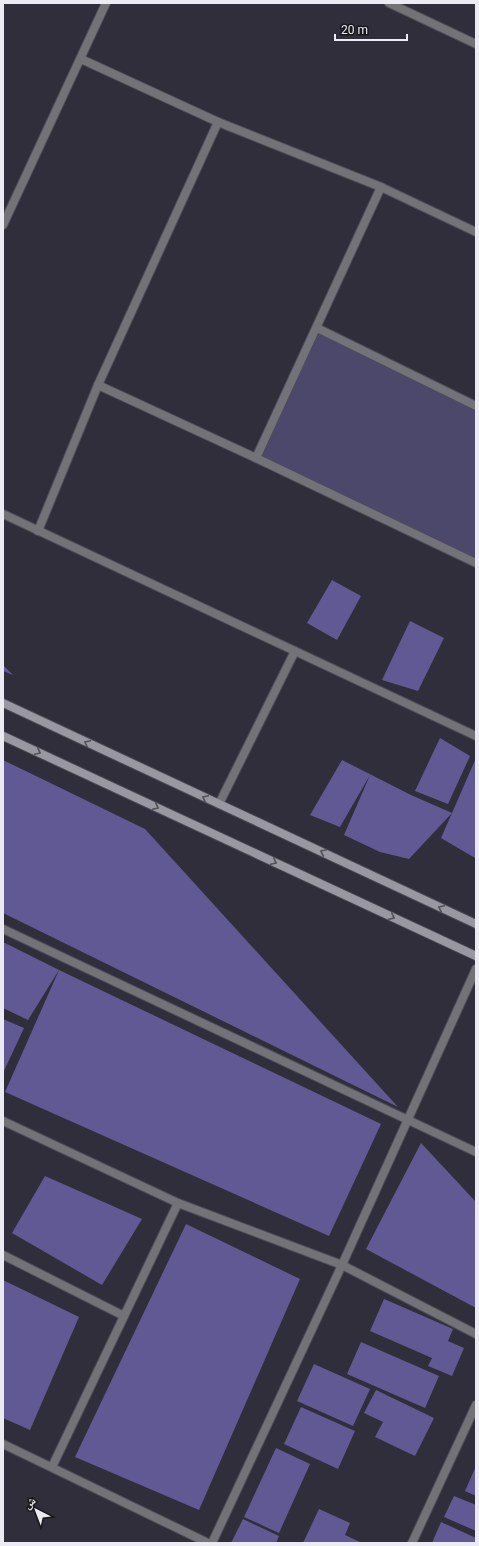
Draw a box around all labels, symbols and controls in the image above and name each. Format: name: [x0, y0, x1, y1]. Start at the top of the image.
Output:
scale bar: [335, 16, 407, 42]
text: 20 m: [341, 23, 368, 37]
one-way arrow: [84, 740, 92, 748]
one-way arrow: [34, 747, 42, 755]
one-way arrow: [202, 795, 209, 803]
one-way arrow: [152, 802, 160, 810]
one-way arrow: [320, 849, 327, 857]
one-way arrow: [270, 857, 277, 865]
one-way arrow: [437, 905, 445, 913]
one-way arrow: [387, 912, 395, 920]
north arrow: [16, 1490, 56, 1530]
text: ش: [21, 1494, 39, 1512]

